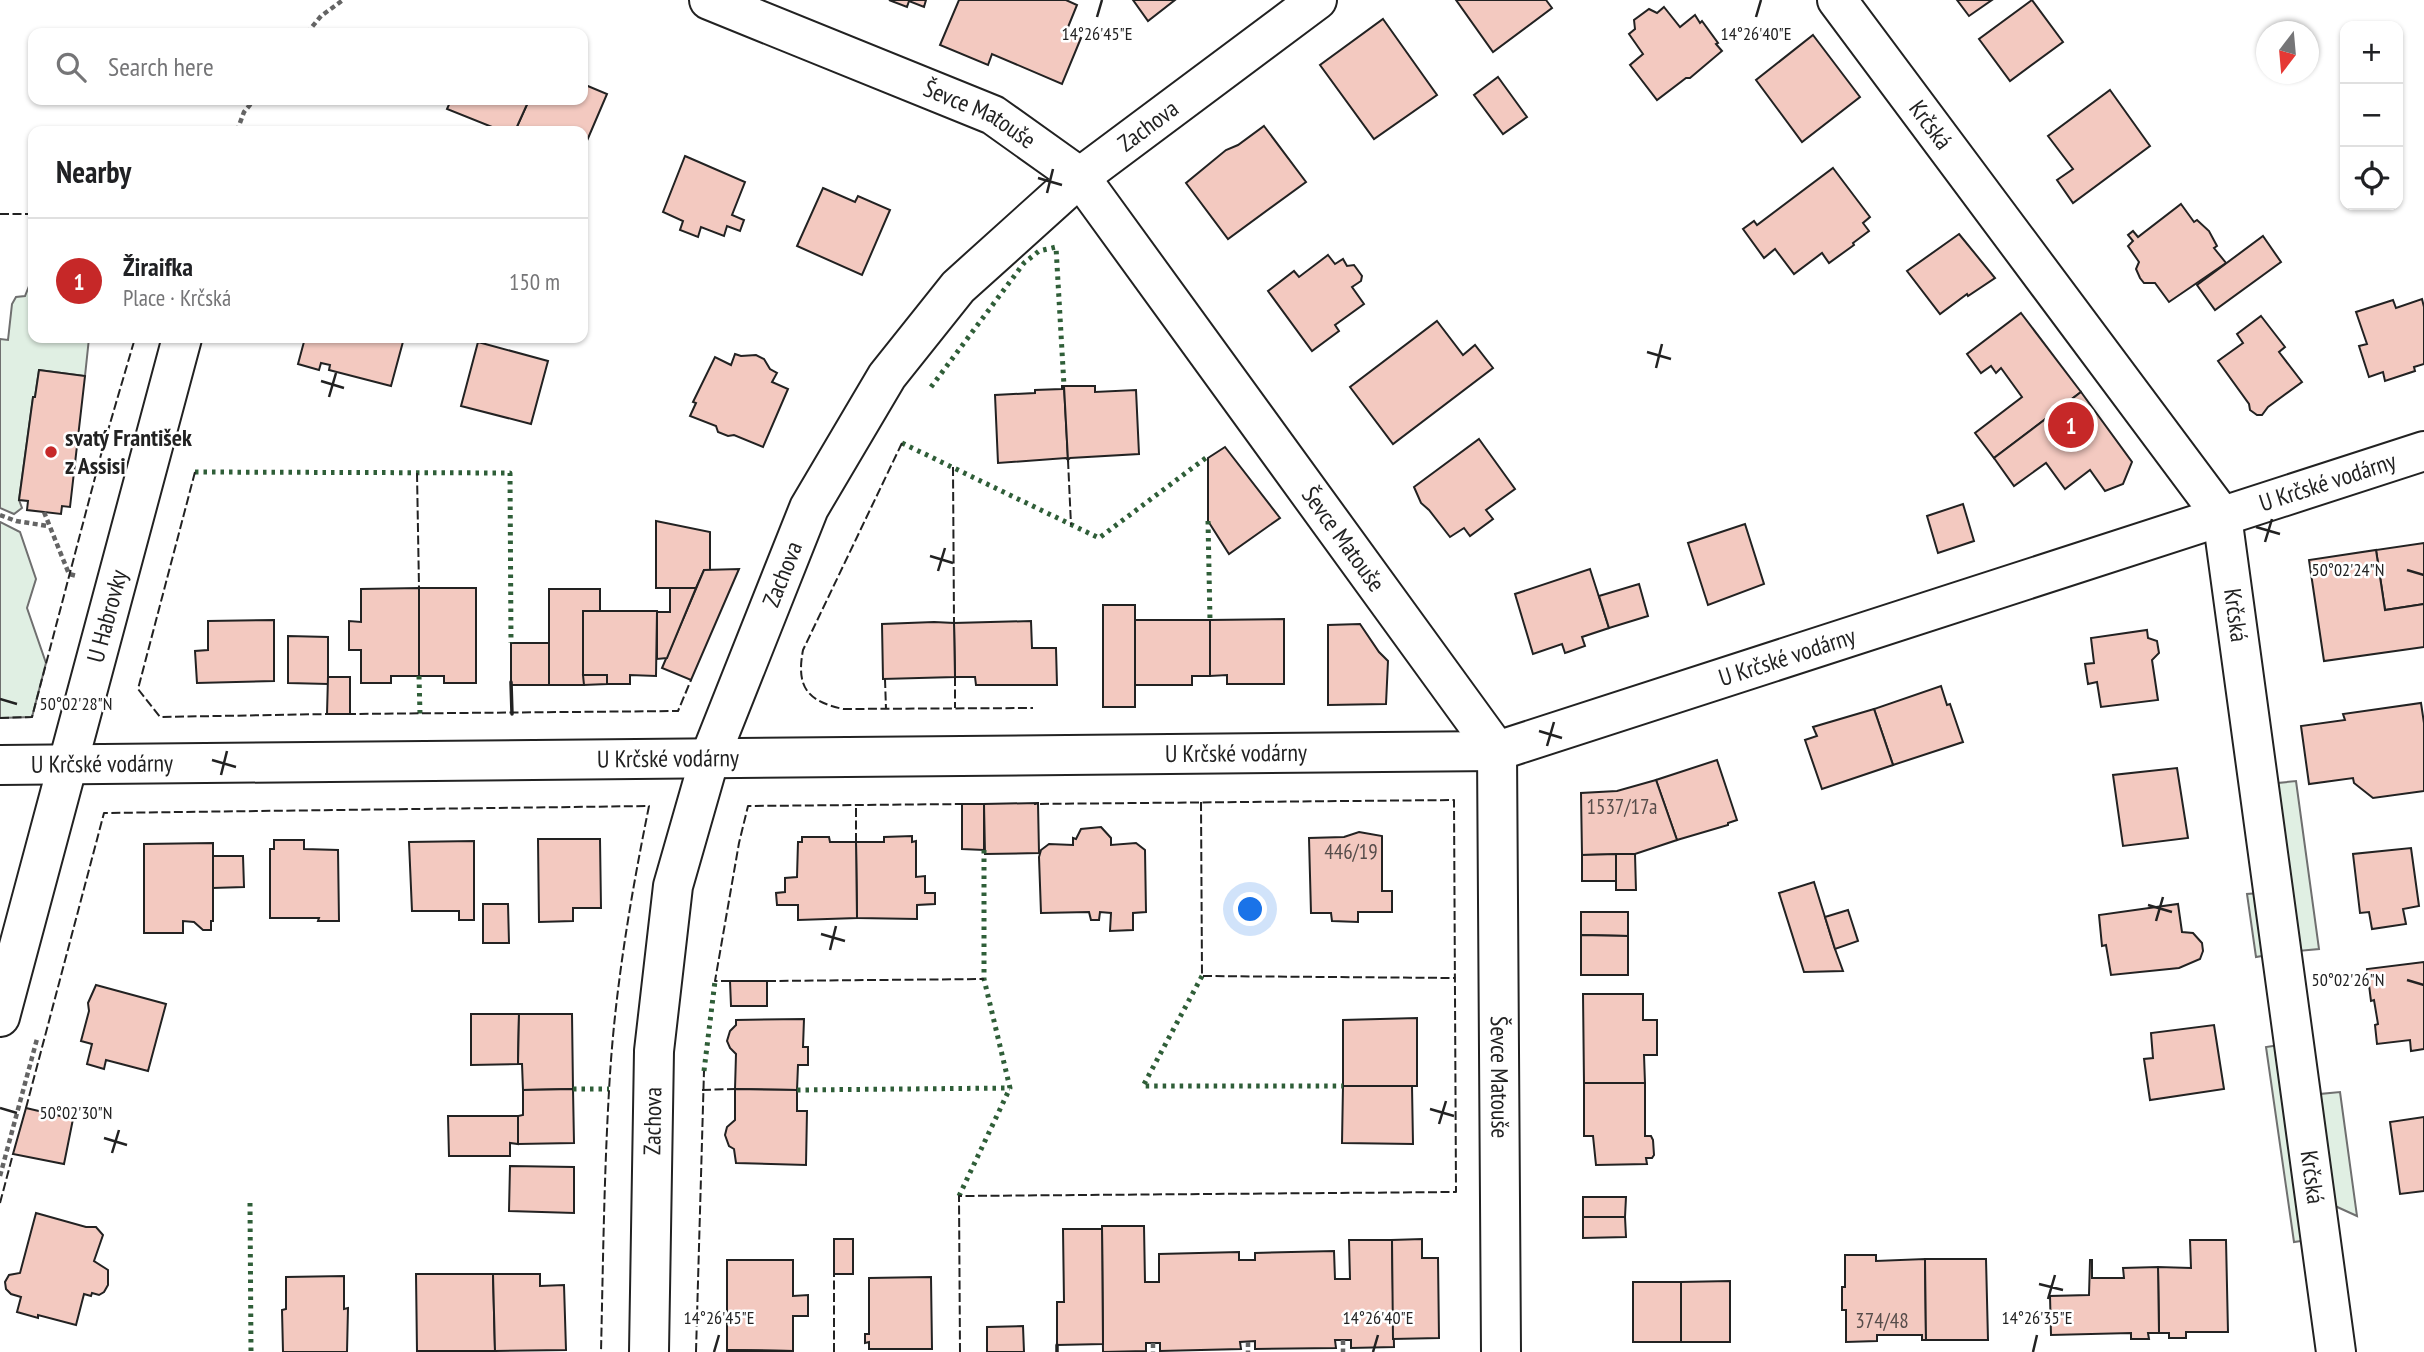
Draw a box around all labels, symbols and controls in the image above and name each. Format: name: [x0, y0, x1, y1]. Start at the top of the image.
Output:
north arrow: [2256, 21, 2319, 84]
map controls: [2340, 21, 2403, 210]
button: +: [2340, 21, 2403, 84]
text: 14°26'45"E: [1062, 22, 1132, 45]
text: 14°26'40"E: [1721, 22, 1791, 45]
search box: [28, 28, 588, 105]
icon: search: [52, 48, 90, 86]
text: Search here: [108, 50, 214, 83]
street label: Ševce Matouše: [919, 73, 1042, 156]
button: −: [2340, 84, 2403, 147]
street label: Zachova: [1112, 93, 1185, 158]
street label: Krčská: [1902, 94, 1959, 155]
button: locate: [2340, 147, 2403, 210]
text: Nearby: [56, 152, 131, 191]
text: Žiraifka: [123, 250, 193, 283]
text: 1: [74, 267, 85, 296]
text: 150 m: [509, 267, 560, 296]
text: Place · Krčská: [123, 283, 231, 312]
pin: 1: [2048, 399, 2094, 451]
place label: svatý František z Assisi: [65, 422, 192, 481]
marker: svatý František z Assisi: [43, 444, 59, 460]
street label: U Krčské vodárny: [2255, 445, 2400, 518]
street label: Ševce Matouše: [1295, 480, 1392, 598]
street label: Zachova: [755, 537, 809, 611]
text: 50°02'24"N: [2312, 558, 2384, 581]
street label: U Habrovky: [80, 566, 134, 666]
street label: Krčská: [2217, 587, 2255, 644]
street label: U Krčské vodárny: [1715, 620, 1859, 693]
text: 50°02'28"N: [40, 692, 112, 715]
street label: U Krčské vodárny: [1165, 737, 1307, 769]
street label: U Krčské vodárny: [597, 742, 739, 774]
street label: U Krčské vodárny: [31, 747, 173, 780]
house number: 1537/17a: [1586, 793, 1658, 820]
house number: 446/19: [1324, 838, 1378, 865]
your location: [1233, 892, 1267, 926]
text: 50°02'26"N: [2312, 968, 2384, 991]
street label: Ševce Matouše: [1484, 1016, 1516, 1139]
street label: Zachova: [636, 1087, 668, 1155]
text: 50°02'30"N: [40, 1101, 112, 1124]
street label: Krčská: [2294, 1148, 2332, 1206]
text: 14°26'45"E: [684, 1306, 754, 1329]
text: 14°26'40"E: [1343, 1306, 1413, 1329]
text: 14°26'35"E: [2002, 1306, 2072, 1329]
house number: 374/48: [1855, 1307, 1909, 1334]

